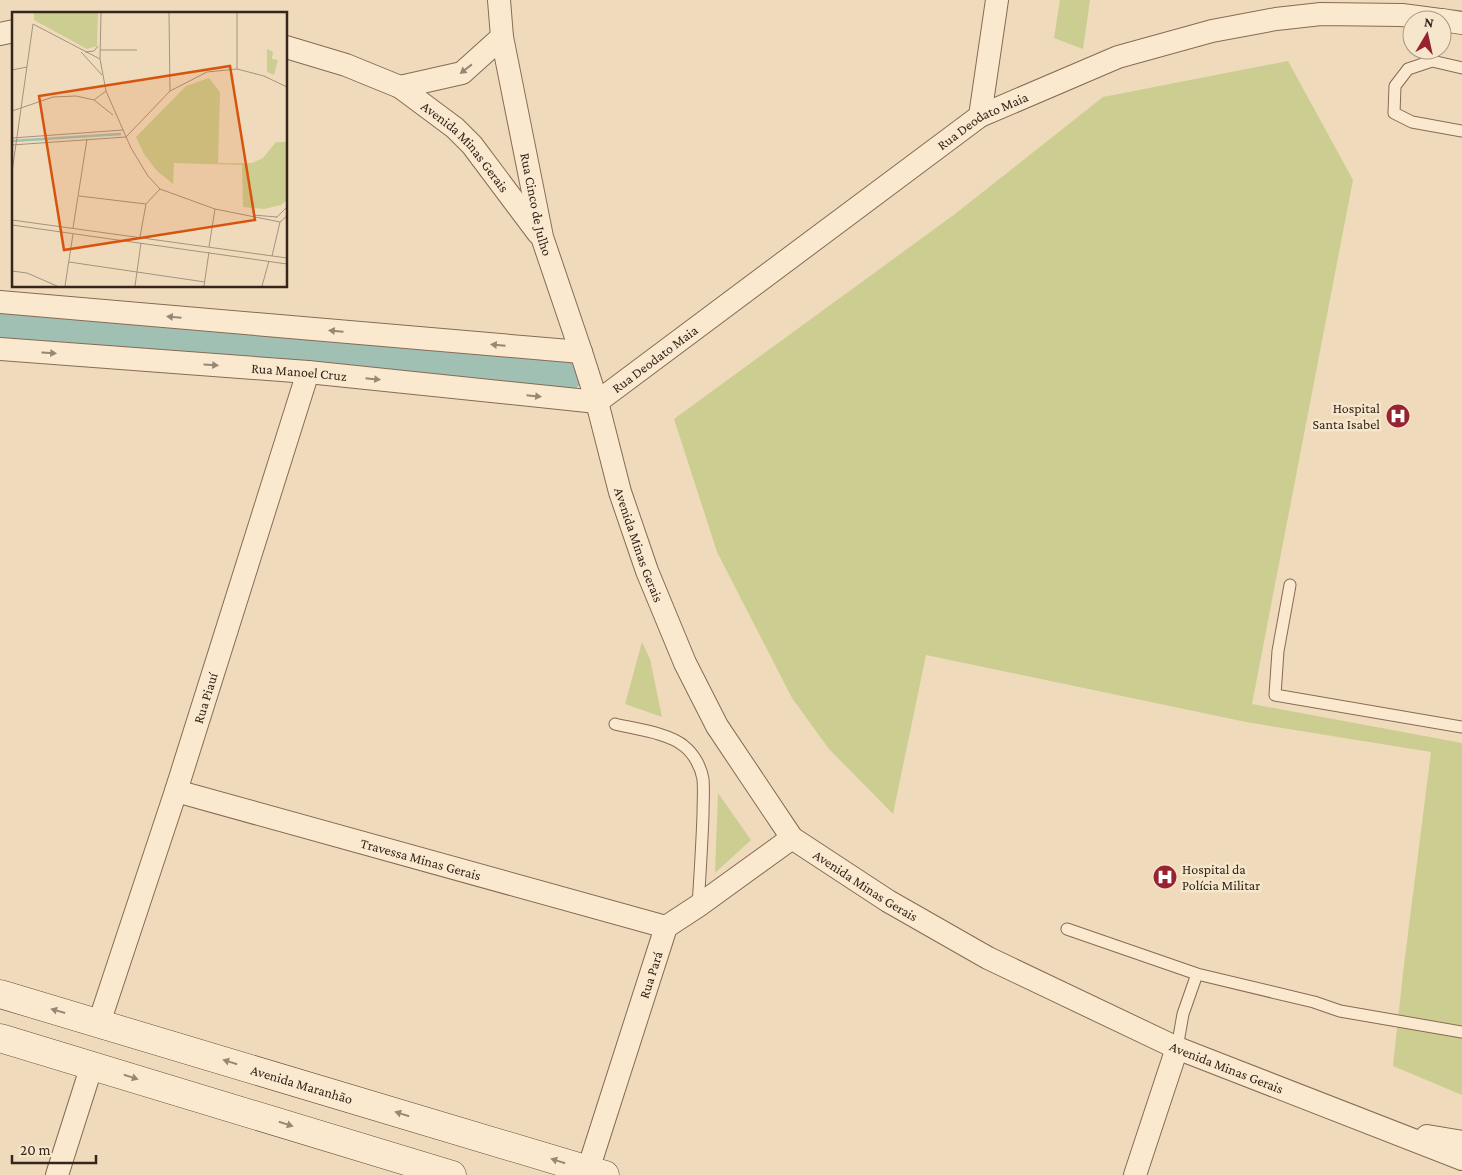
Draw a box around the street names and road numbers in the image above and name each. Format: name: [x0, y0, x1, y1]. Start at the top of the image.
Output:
street label: Rua Deodato Maia: [934, 88, 1031, 153]
street label: Avenida Minas Gerais: [418, 98, 512, 195]
street label: Rua Cinco de Julho: [517, 152, 556, 258]
street label: Rua Deodato Maia: [609, 321, 701, 396]
street label: Rua Manoel Cruz: [251, 360, 348, 384]
street label: Avenida Minas Gerais: [611, 486, 667, 604]
street label: Rua Piauí: [190, 670, 221, 725]
street label: Travessa Minas Gerais: [359, 835, 483, 883]
street label: Avenida Minas Gerais: [810, 846, 921, 924]
street label: Rua Pará: [636, 949, 666, 1000]
street label: Avenida Minas Gerais: [1167, 1038, 1286, 1097]
street label: Avenida Maranhão: [249, 1061, 355, 1107]

